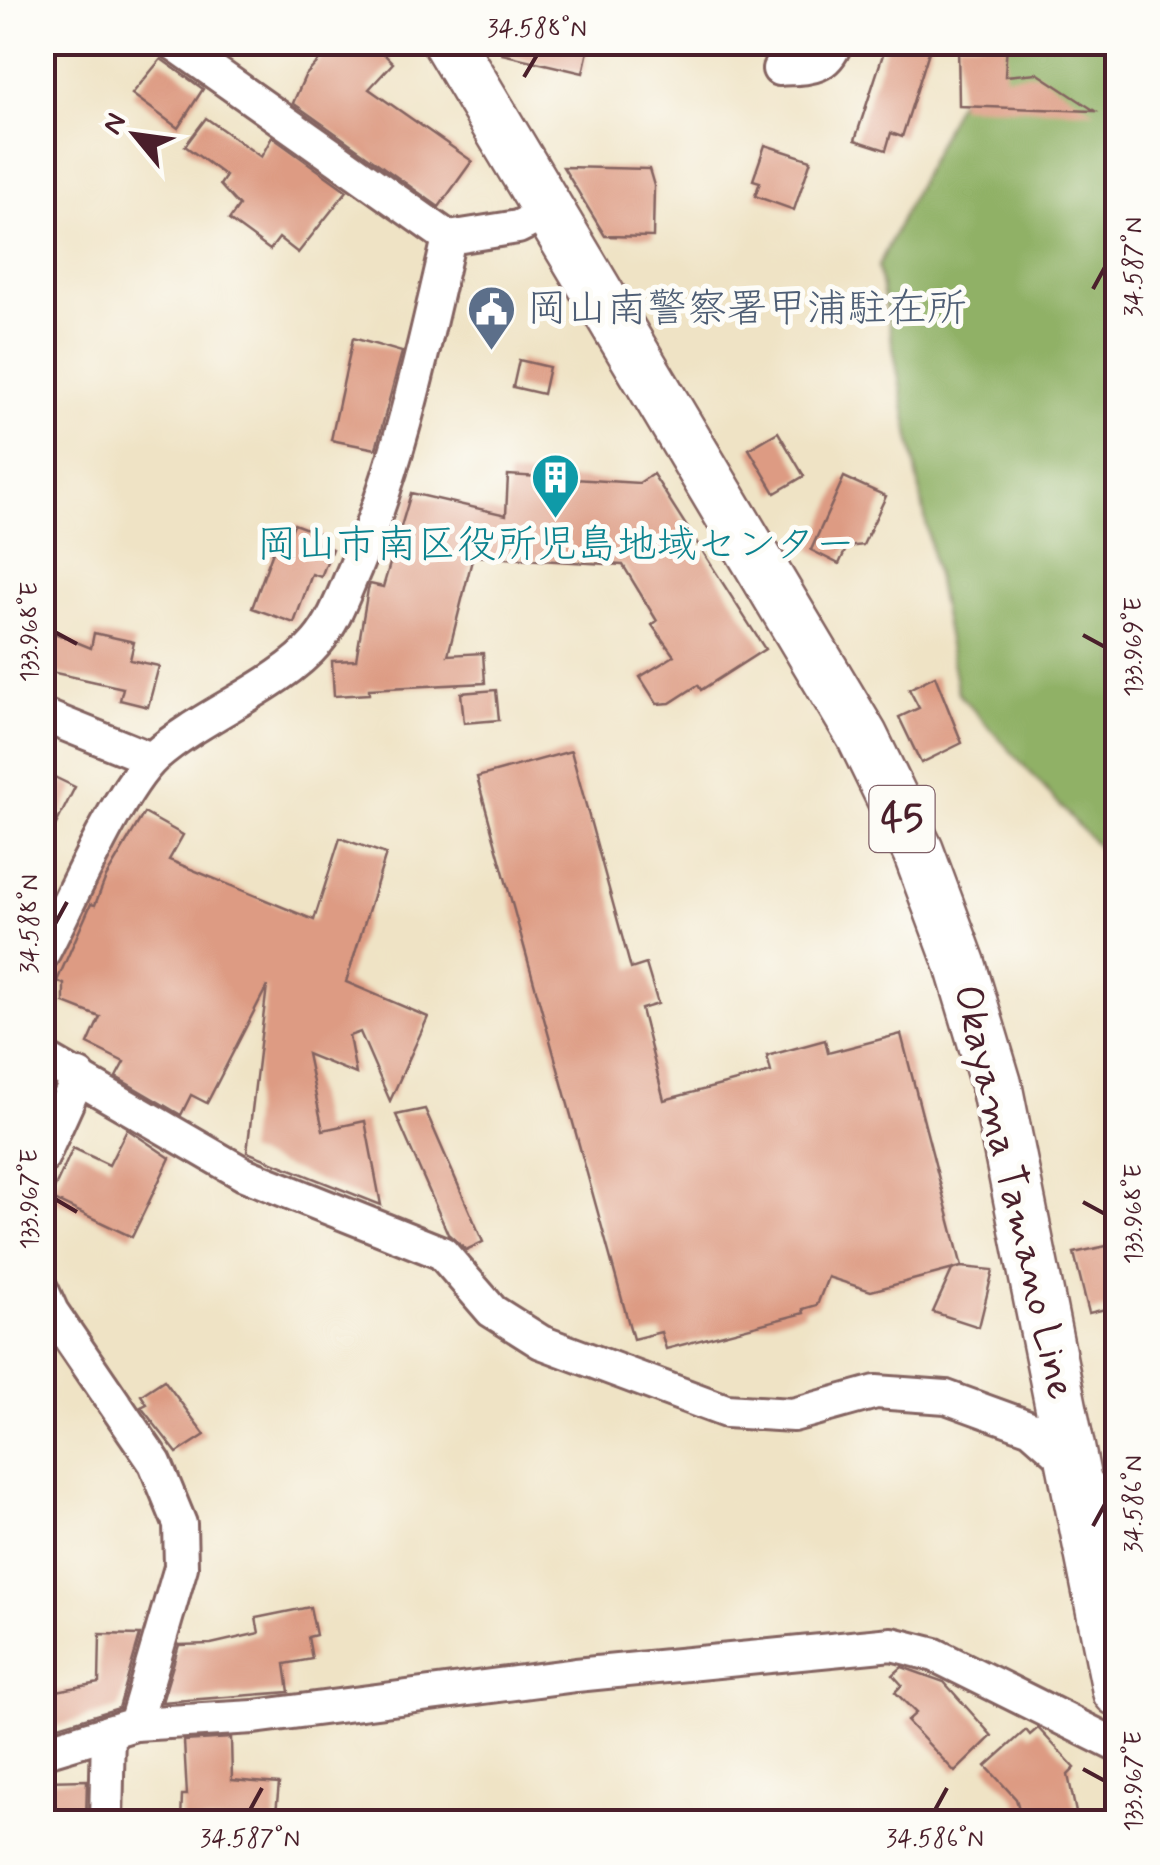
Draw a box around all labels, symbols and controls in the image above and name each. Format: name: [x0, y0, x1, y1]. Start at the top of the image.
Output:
text: 34.588°N: [487, 13, 587, 46]
north arrow: [85, 85, 185, 185]
text: N: [95, 107, 136, 141]
text: 34.587°N: [1118, 217, 1151, 317]
public building icon: 岡山南警察署甲浦駐在所: [466, 284, 518, 352]
place label: 岡山南警察署甲浦駐在所: [527, 284, 967, 336]
building icon: 岡山市南区役所児島地域センター: [530, 452, 582, 520]
place label: 岡山市南区役所児島地域センター: [257, 520, 855, 572]
text: 133.968°E: [14, 582, 47, 682]
text: 133.969°E: [1118, 597, 1151, 697]
road number: 45: [870, 786, 934, 852]
text: 34.588°N: [14, 874, 47, 974]
street label: Okayama Tamano Line: [940, 980, 1086, 1404]
text: 133.967°E: [14, 1149, 47, 1249]
text: 133.968°E: [1118, 1164, 1151, 1264]
text: 34.586°N: [1118, 1455, 1151, 1553]
text: 133.967°E: [1118, 1731, 1151, 1831]
text: 34.587°N: [200, 1823, 300, 1856]
text: 34.586°N: [886, 1823, 984, 1856]

